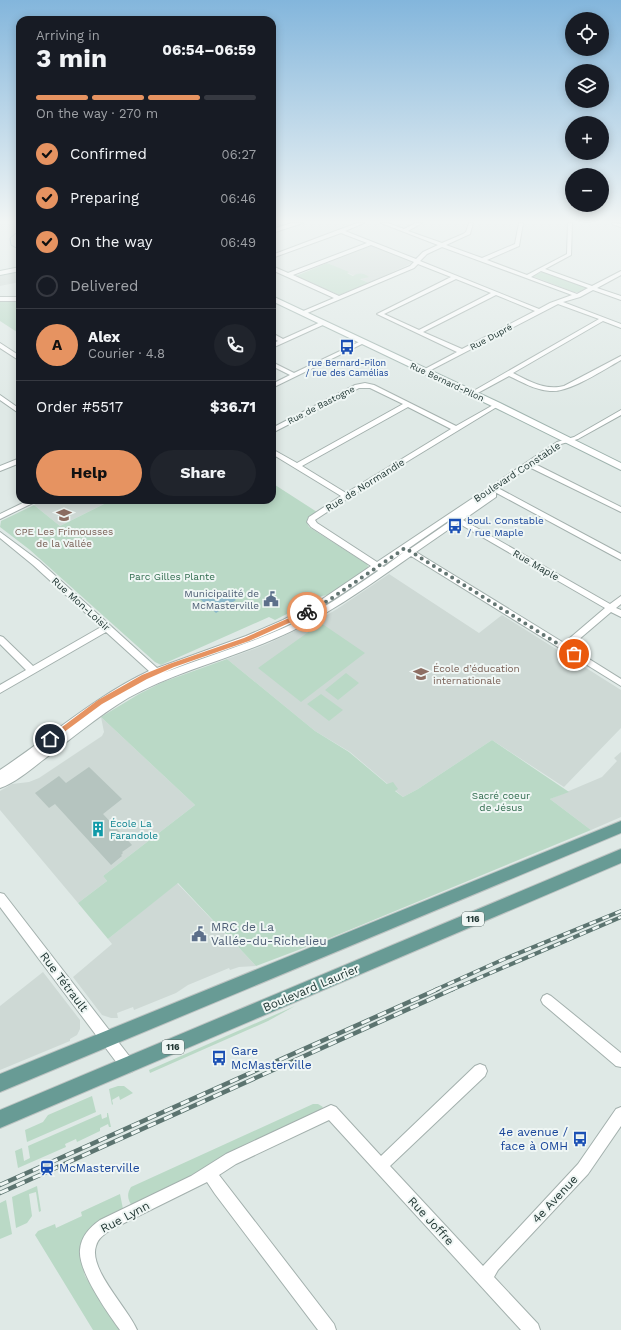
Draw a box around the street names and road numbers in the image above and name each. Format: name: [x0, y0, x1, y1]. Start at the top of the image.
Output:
street label: Rue Dupré: [468, 322, 514, 352]
street label: Rue Bernard-Pilon: [408, 360, 486, 404]
street label: Rue de Bastogne: [286, 384, 356, 426]
street label: Boulevard Constable: [472, 440, 563, 504]
street label: Rue de Normandie: [324, 456, 407, 514]
street label: Rue Maple: [511, 547, 561, 583]
street label: Rue Mon-Loisir: [50, 575, 112, 633]
road number: 116: [462, 912, 484, 926]
street label: Rue Tétrault: [37, 949, 91, 1015]
street label: Boulevard Laurier: [261, 961, 361, 1015]
road number: 116: [162, 1040, 184, 1054]
street label: 4e Avenue: [529, 1172, 581, 1226]
street label: Rue Joffre: [405, 1194, 457, 1248]
street label: Rue Lynn: [98, 1198, 152, 1236]

